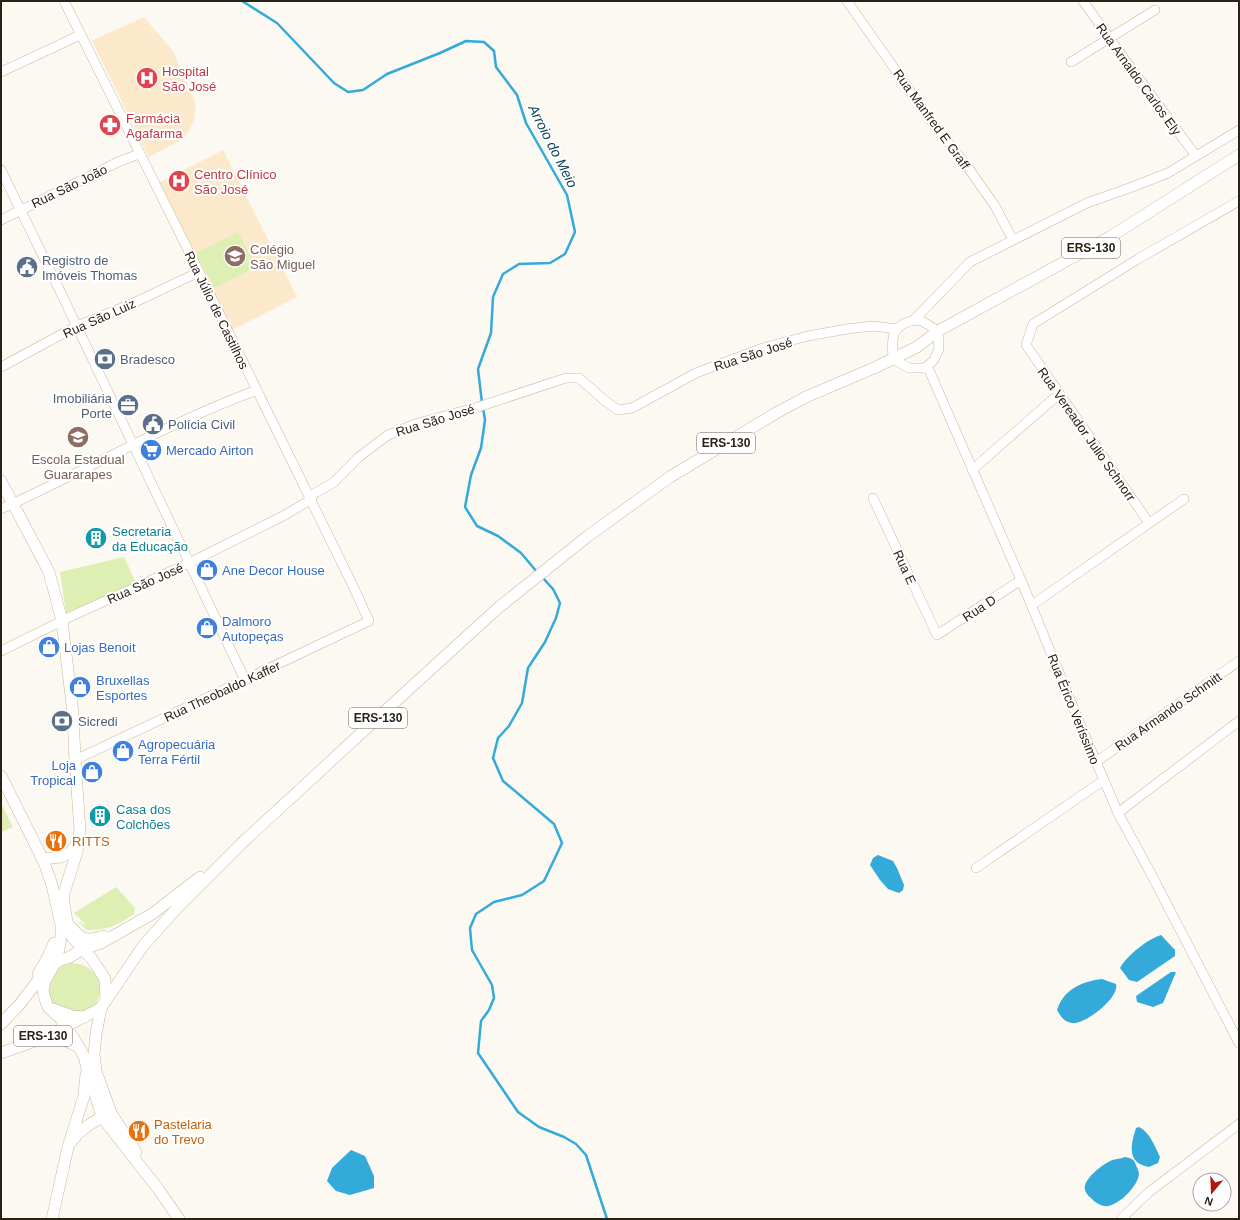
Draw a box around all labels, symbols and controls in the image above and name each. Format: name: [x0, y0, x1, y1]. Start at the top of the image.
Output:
street label: Rua Arnaldo Carlos Ely: [1093, 21, 1184, 138]
place label: Hospital São José: [162, 64, 216, 94]
hospital icon: Hospital São José: [134, 65, 160, 91]
street label: Rua Manfred E Graff: [890, 66, 973, 172]
water label: Arroio do Meio: [525, 101, 581, 190]
place label: Farmácia Agafarma: [126, 111, 183, 141]
pharmacy icon: Farmácia Agafarma: [97, 112, 123, 138]
street label: Rua São João: [29, 162, 110, 211]
place label: Centro Clínico São José: [194, 167, 276, 197]
hospital icon: Centro Clínico São José: [166, 168, 192, 194]
road number: ERS-130: [1062, 238, 1120, 258]
place label: Colégio São Miguel: [250, 242, 315, 272]
school or university icon: Colégio São Miguel: [222, 243, 248, 269]
street label: Rua Júlio de Castilhos: [181, 249, 252, 372]
place label: Registro de Imóveis Thomas: [42, 253, 138, 283]
public building icon: Registro de Imóveis Thomas: [14, 254, 40, 280]
street label: Rua São Luiz: [60, 296, 138, 341]
street label: Rua São José: [712, 335, 794, 374]
bank icon: Bradesco: [92, 346, 118, 372]
place label: Bradesco: [120, 352, 175, 367]
street label: Rua Vereador Julio Schnorr: [1035, 365, 1139, 505]
place label: Imobiliária Porte: [53, 391, 113, 421]
office icon: Imobiliária Porte: [115, 392, 141, 418]
street label: Rua São José: [394, 401, 476, 440]
public building icon: Polícia Civil: [140, 411, 166, 437]
place label: Polícia Civil: [168, 417, 235, 432]
school or university icon: Escola Estadual Guararapes: [65, 424, 91, 450]
road number: ERS-130: [697, 433, 755, 453]
supermarket icon: Mercado Airton: [138, 437, 164, 463]
place label: Mercado Airton: [166, 443, 253, 458]
place label: Escola Estadual Guararapes: [31, 452, 125, 482]
place label: Secretaria da Educação: [112, 524, 188, 554]
building icon: Secretaria da Educação: [83, 525, 109, 551]
street label: Rua E: [890, 548, 919, 587]
shop icon: Ane Decor House: [194, 557, 220, 583]
street label: Rua São José: [105, 560, 186, 607]
place label: Ane Decor House: [222, 563, 325, 578]
street label: Rua D: [960, 592, 999, 625]
place label: Dalmoro Autopeças: [222, 614, 284, 644]
shop icon: Dalmoro Autopeças: [194, 615, 220, 641]
shop icon: Lojas Benoit: [36, 634, 62, 660]
place label: Lojas Benoit: [64, 640, 136, 655]
street label: Rua Érico Veríssimo: [1045, 652, 1103, 767]
street label: Rua Theobaldo Kaffer: [162, 658, 283, 725]
street label: Rua Armando Schmitt: [1112, 669, 1225, 754]
place label: Bruxellas Esportes: [96, 673, 150, 703]
shop icon: Bruxellas Esportes: [67, 674, 93, 700]
bank icon: Sicredi: [49, 708, 75, 734]
road number: ERS-130: [349, 708, 407, 728]
place label: Sicredi: [78, 714, 118, 729]
place label: Agropecuária Terra Fértil: [138, 737, 216, 767]
shop icon: Agropecuária Terra Fértil: [110, 738, 136, 764]
place label: Loja Tropical: [30, 758, 77, 788]
shop icon: Loja Tropical: [79, 759, 105, 785]
place label: Casa dos Colchões: [116, 802, 171, 832]
building icon: Casa dos Colchões: [87, 803, 113, 829]
restaurant icon: RITTS: [43, 828, 69, 854]
place label: RITTS: [72, 834, 110, 849]
road number: ERS-130: [14, 1026, 72, 1046]
place label: Pastelaria do Trevo: [154, 1117, 213, 1147]
restaurant icon: Pastelaria do Trevo: [126, 1118, 152, 1144]
north arrow: [1192, 1172, 1232, 1212]
text: N: [1203, 1194, 1214, 1208]

